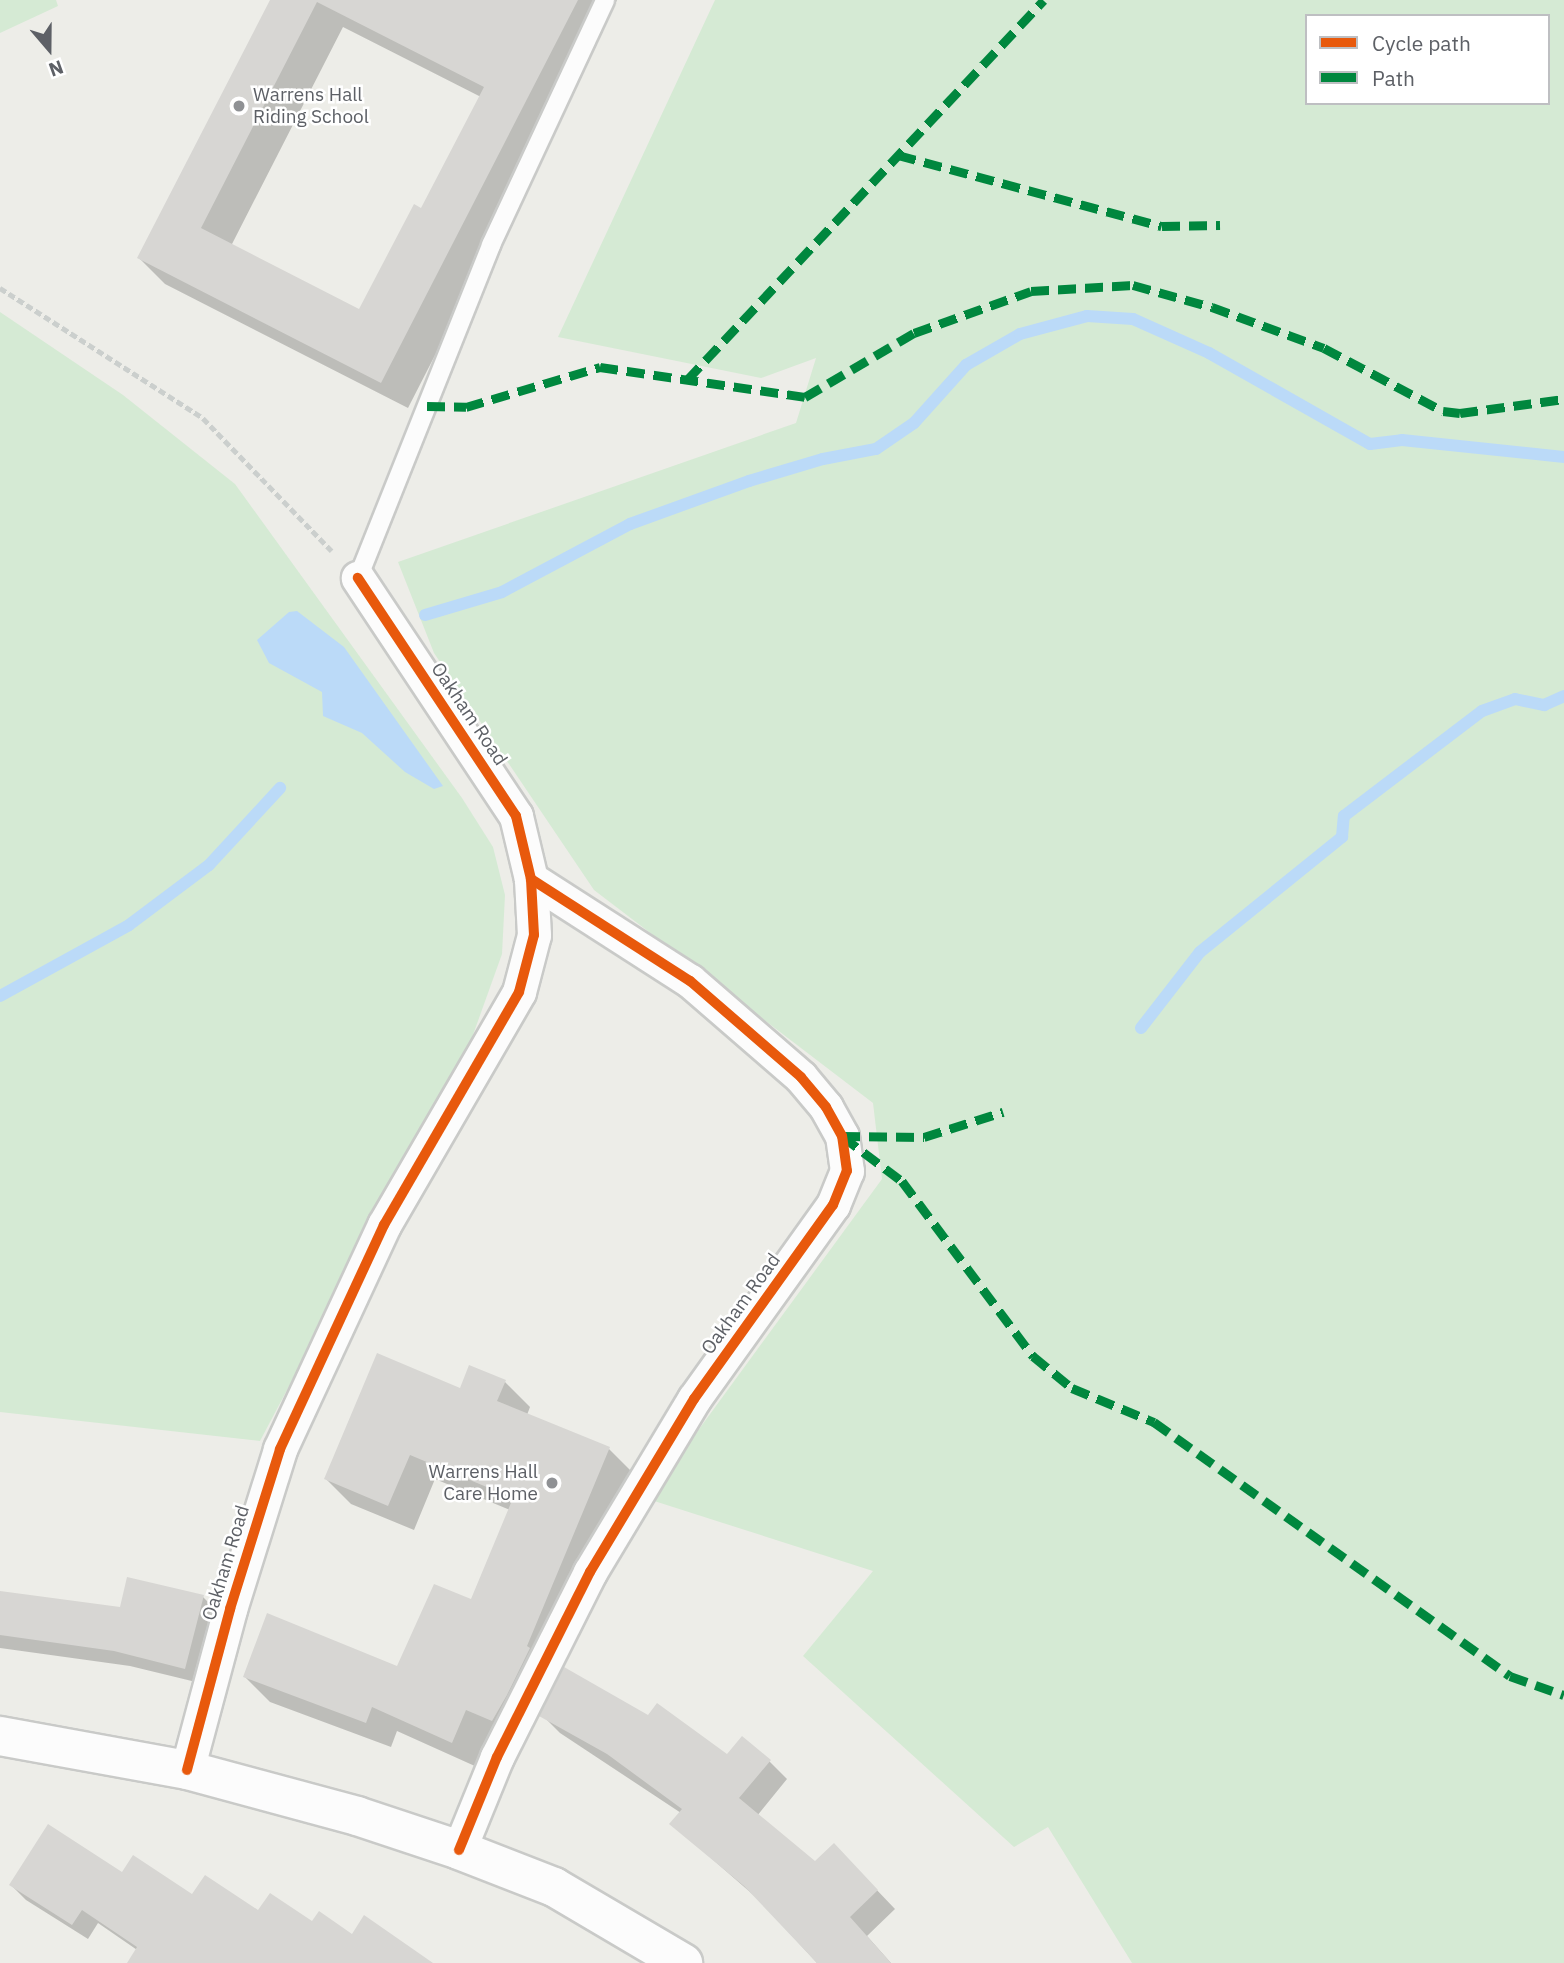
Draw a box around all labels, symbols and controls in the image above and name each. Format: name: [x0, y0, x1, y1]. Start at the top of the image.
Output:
north arrow: [14, 14, 84, 84]
legend: [1305, 14, 1550, 105]
text: Cycle path: [1372, 29, 1471, 57]
text: N: [46, 55, 67, 82]
text: Path: [1372, 64, 1415, 92]
place label: Warrens Hall Riding School: [253, 84, 369, 128]
marker: Warrens Hall Riding School: [231, 98, 247, 114]
street label: Oakham Road: [426, 658, 512, 770]
street label: Oakham Road: [697, 1249, 785, 1359]
place label: Warrens Hall Care Home: [428, 1461, 538, 1505]
marker: Warrens Hall Care Home: [544, 1475, 560, 1491]
street label: Oakham Road: [198, 1503, 254, 1623]

